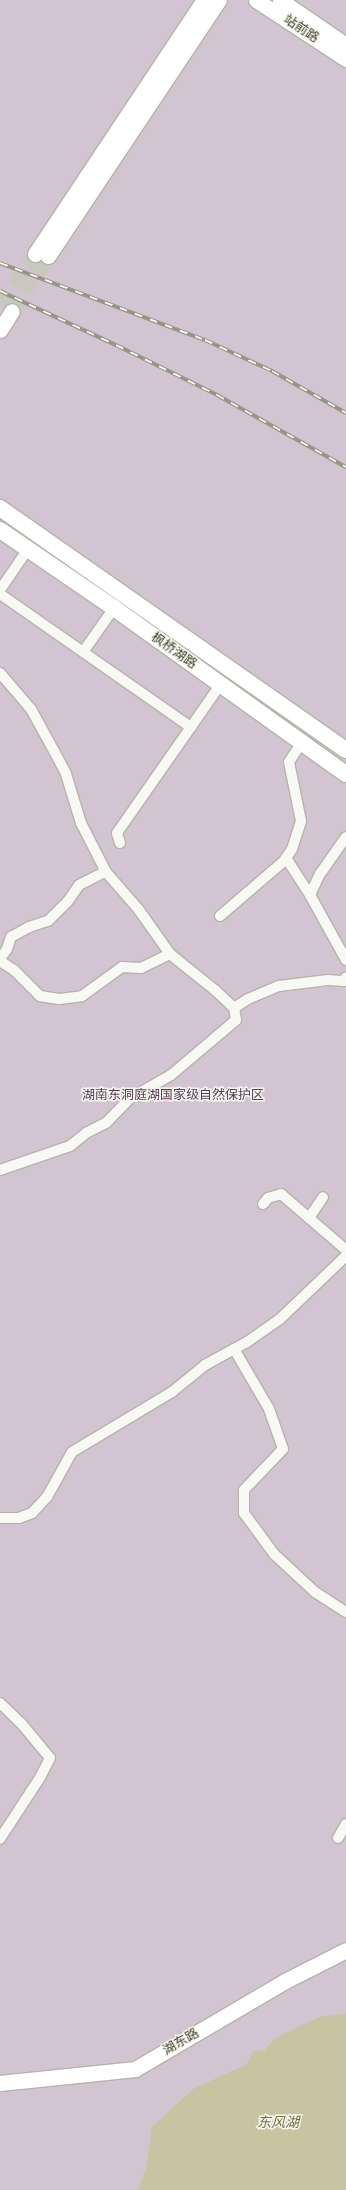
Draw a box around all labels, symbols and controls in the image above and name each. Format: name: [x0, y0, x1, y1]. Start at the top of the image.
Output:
street label: 站前路: [280, 12, 322, 46]
street label: 枫桥湖路: [148, 630, 200, 672]
park label: 湖南东洞庭湖国家级自然保护区: [82, 1087, 264, 1103]
street label: 湖东路: [160, 2025, 202, 2059]
water label: 东风湖: [257, 2115, 299, 2131]

